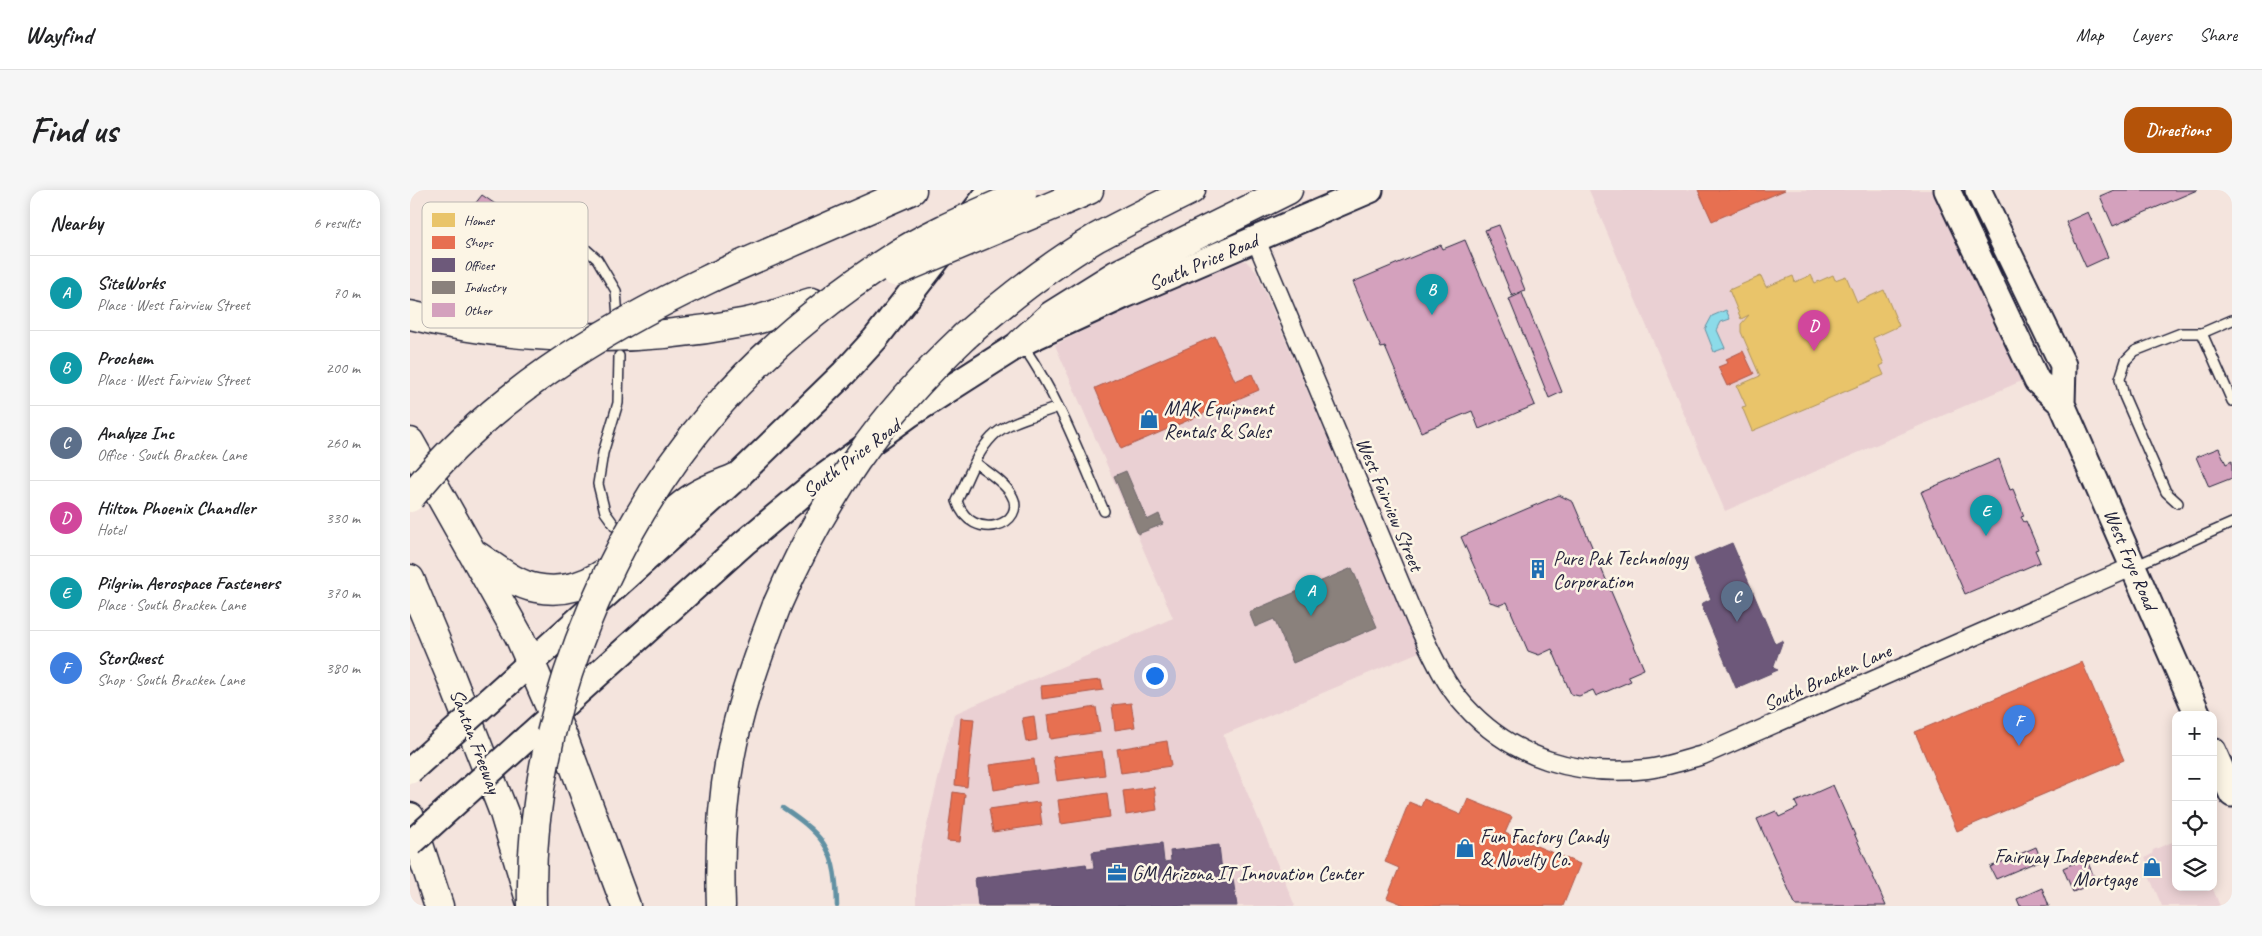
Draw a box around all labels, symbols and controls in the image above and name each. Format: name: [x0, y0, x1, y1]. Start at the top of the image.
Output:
text: Wayfind: [25, 20, 92, 50]
text: Map: [2076, 24, 2104, 46]
text: Layers: [2132, 24, 2171, 46]
text: Share: [2199, 24, 2237, 46]
button: Directions: [2124, 107, 2232, 153]
text: Find us: [30, 108, 117, 153]
legend: [422, 202, 588, 328]
text: Nearby: [50, 210, 103, 236]
text: Homes: [464, 212, 495, 229]
text: 6 results: [313, 213, 360, 233]
street label: South Price Road: [1145, 227, 1264, 297]
text: Shops: [464, 234, 494, 251]
text: Offices: [464, 257, 496, 274]
text: SiteWorks: [97, 271, 164, 295]
pin: B: [1416, 274, 1448, 315]
text: Industry: [464, 279, 507, 296]
text: A: [62, 283, 70, 303]
text: 70 m: [333, 283, 360, 303]
text: Place · West Fairview Street: [97, 295, 250, 315]
text: Other: [464, 302, 493, 319]
pin: D: [1798, 310, 1830, 351]
text: Prochem: [97, 346, 152, 370]
text: B: [62, 358, 70, 378]
text: 200 m: [326, 358, 360, 378]
text: Place · West Fairview Street: [97, 370, 250, 390]
place label: MAK Equipment Rentals & Sales: [1164, 396, 1276, 444]
shop icon: MAK Equipment Rentals & Sales: [1138, 408, 1160, 430]
street label: South Price Road: [797, 412, 908, 503]
text: Analyze Inc: [97, 421, 174, 445]
text: C: [62, 433, 70, 453]
text: 260 m: [326, 433, 360, 453]
street label: West Fairview Street: [1350, 434, 1430, 577]
text: Office · South Bracken Lane: [97, 445, 247, 465]
pin: E: [1970, 495, 2002, 536]
text: Hilton Phoenix Chandler: [97, 496, 255, 520]
street label: West Frye Road: [2098, 505, 2164, 616]
text: D: [61, 508, 71, 528]
text: 330 m: [326, 508, 360, 528]
text: Hotel: [97, 520, 125, 540]
place label: Pure Pak Technology Corporation: [1553, 546, 1689, 594]
building icon: Pure Pak Technology Corporation: [1527, 558, 1549, 580]
text: Pilgrim Aerospace Fasteners: [97, 571, 280, 595]
pin: A: [1295, 575, 1327, 616]
pin: C: [1721, 581, 1753, 622]
text: E: [62, 583, 70, 603]
text: 370 m: [326, 583, 360, 603]
text: Place · South Bracken Lane: [97, 595, 245, 615]
street label: South Bracken Lane: [1760, 638, 1896, 717]
text: StorQuest: [97, 646, 162, 670]
text: F: [62, 658, 70, 678]
text: 380 m: [326, 658, 360, 678]
your location: [1142, 663, 1168, 689]
text: Shop · South Bracken Lane: [97, 670, 245, 690]
street label: Santan Freeway: [444, 685, 508, 799]
pin: F: [2003, 705, 2035, 746]
map controls: [2172, 711, 2217, 891]
button: +: [2172, 711, 2217, 756]
button: −: [2172, 756, 2217, 801]
button: locate: [2172, 801, 2217, 846]
place label: Fun Factory Candy & Novelty Co.: [1480, 824, 1609, 872]
shop icon: Fun Factory Candy & Novelty Co.: [1454, 837, 1476, 859]
place label: Fairway Independent Mortgage: [1994, 844, 2139, 892]
button: layers: [2172, 846, 2217, 891]
shop icon: Fairway Independent Mortgage: [2141, 856, 2163, 878]
place label: GM Arizona IT Innovation Center: [1132, 861, 1365, 886]
office icon: GM Arizona IT Innovation Center: [1106, 862, 1128, 884]

